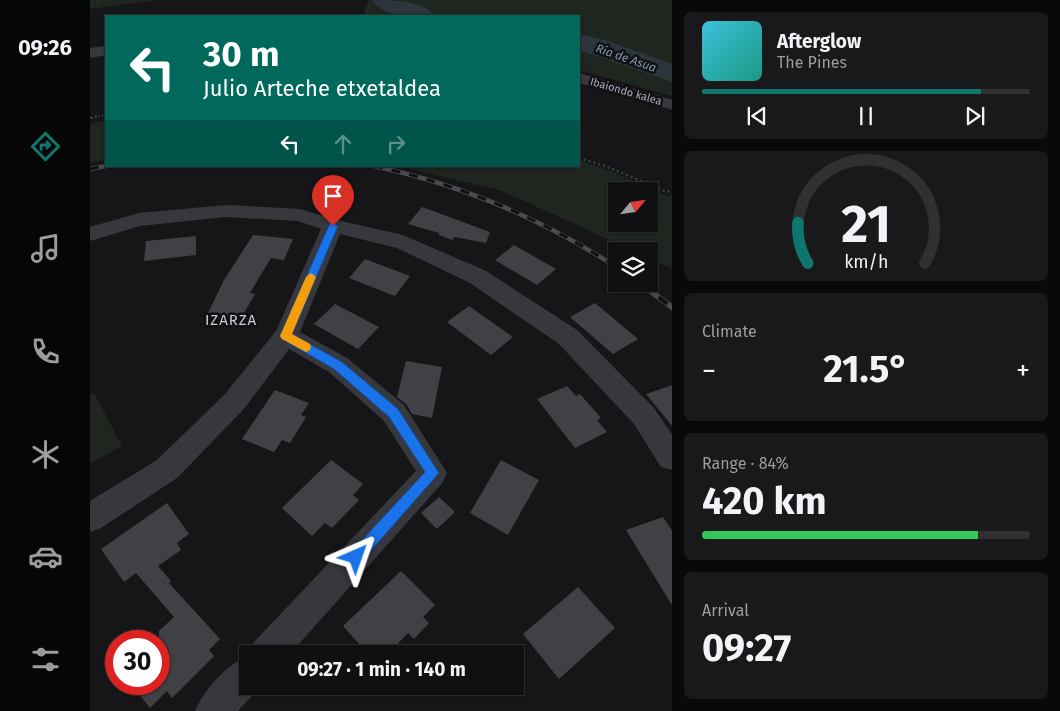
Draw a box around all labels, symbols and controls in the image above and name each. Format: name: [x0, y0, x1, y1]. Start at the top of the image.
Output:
text: Afterglow: [777, 30, 861, 53]
text: 30 m: [203, 33, 280, 75]
text: 09:26: [18, 34, 72, 61]
icon: left: [120, 35, 185, 100]
water label: Ría de Asua: [594, 41, 658, 75]
text: The Pines: [777, 53, 847, 72]
text: Julio Arteche etxetaldea: [203, 75, 441, 102]
street label: Ibaiondo kalea: [589, 75, 663, 108]
icon: previous: [743, 102, 771, 130]
icon: pause: [852, 102, 880, 130]
icon: next: [961, 102, 989, 130]
icon: directions: [28, 129, 63, 164]
icon: left: [276, 130, 304, 158]
icon: ahead: [329, 130, 357, 158]
icon: right: [382, 130, 410, 158]
pin: [312, 175, 354, 226]
icon: arrive: [319, 182, 347, 210]
north arrow: [608, 182, 658, 232]
map controls: [608, 182, 658, 292]
text: 21: [841, 193, 891, 256]
icon: music: [28, 231, 63, 266]
button: layers: [608, 242, 658, 292]
text: km/h: [844, 251, 888, 273]
district label: IZARZA: [205, 311, 257, 329]
text: Climate: [702, 322, 757, 341]
icon: phone: [28, 334, 63, 369]
text: 21.5°: [823, 346, 909, 392]
text: −: [702, 354, 716, 387]
text: +: [1016, 354, 1030, 387]
icon: climate: [28, 437, 63, 472]
text: Range · 84%: [702, 454, 789, 473]
text: 420 km: [702, 478, 827, 524]
position arrow: [329, 530, 381, 582]
icon: car: [28, 539, 63, 574]
text: Arrival: [702, 601, 749, 620]
text: 09:27: [702, 625, 791, 671]
speed limit sign: 30: [105, 630, 170, 695]
icon: filters: [28, 642, 63, 677]
text: 09:27 · 1 min · 140 m: [297, 658, 466, 681]

